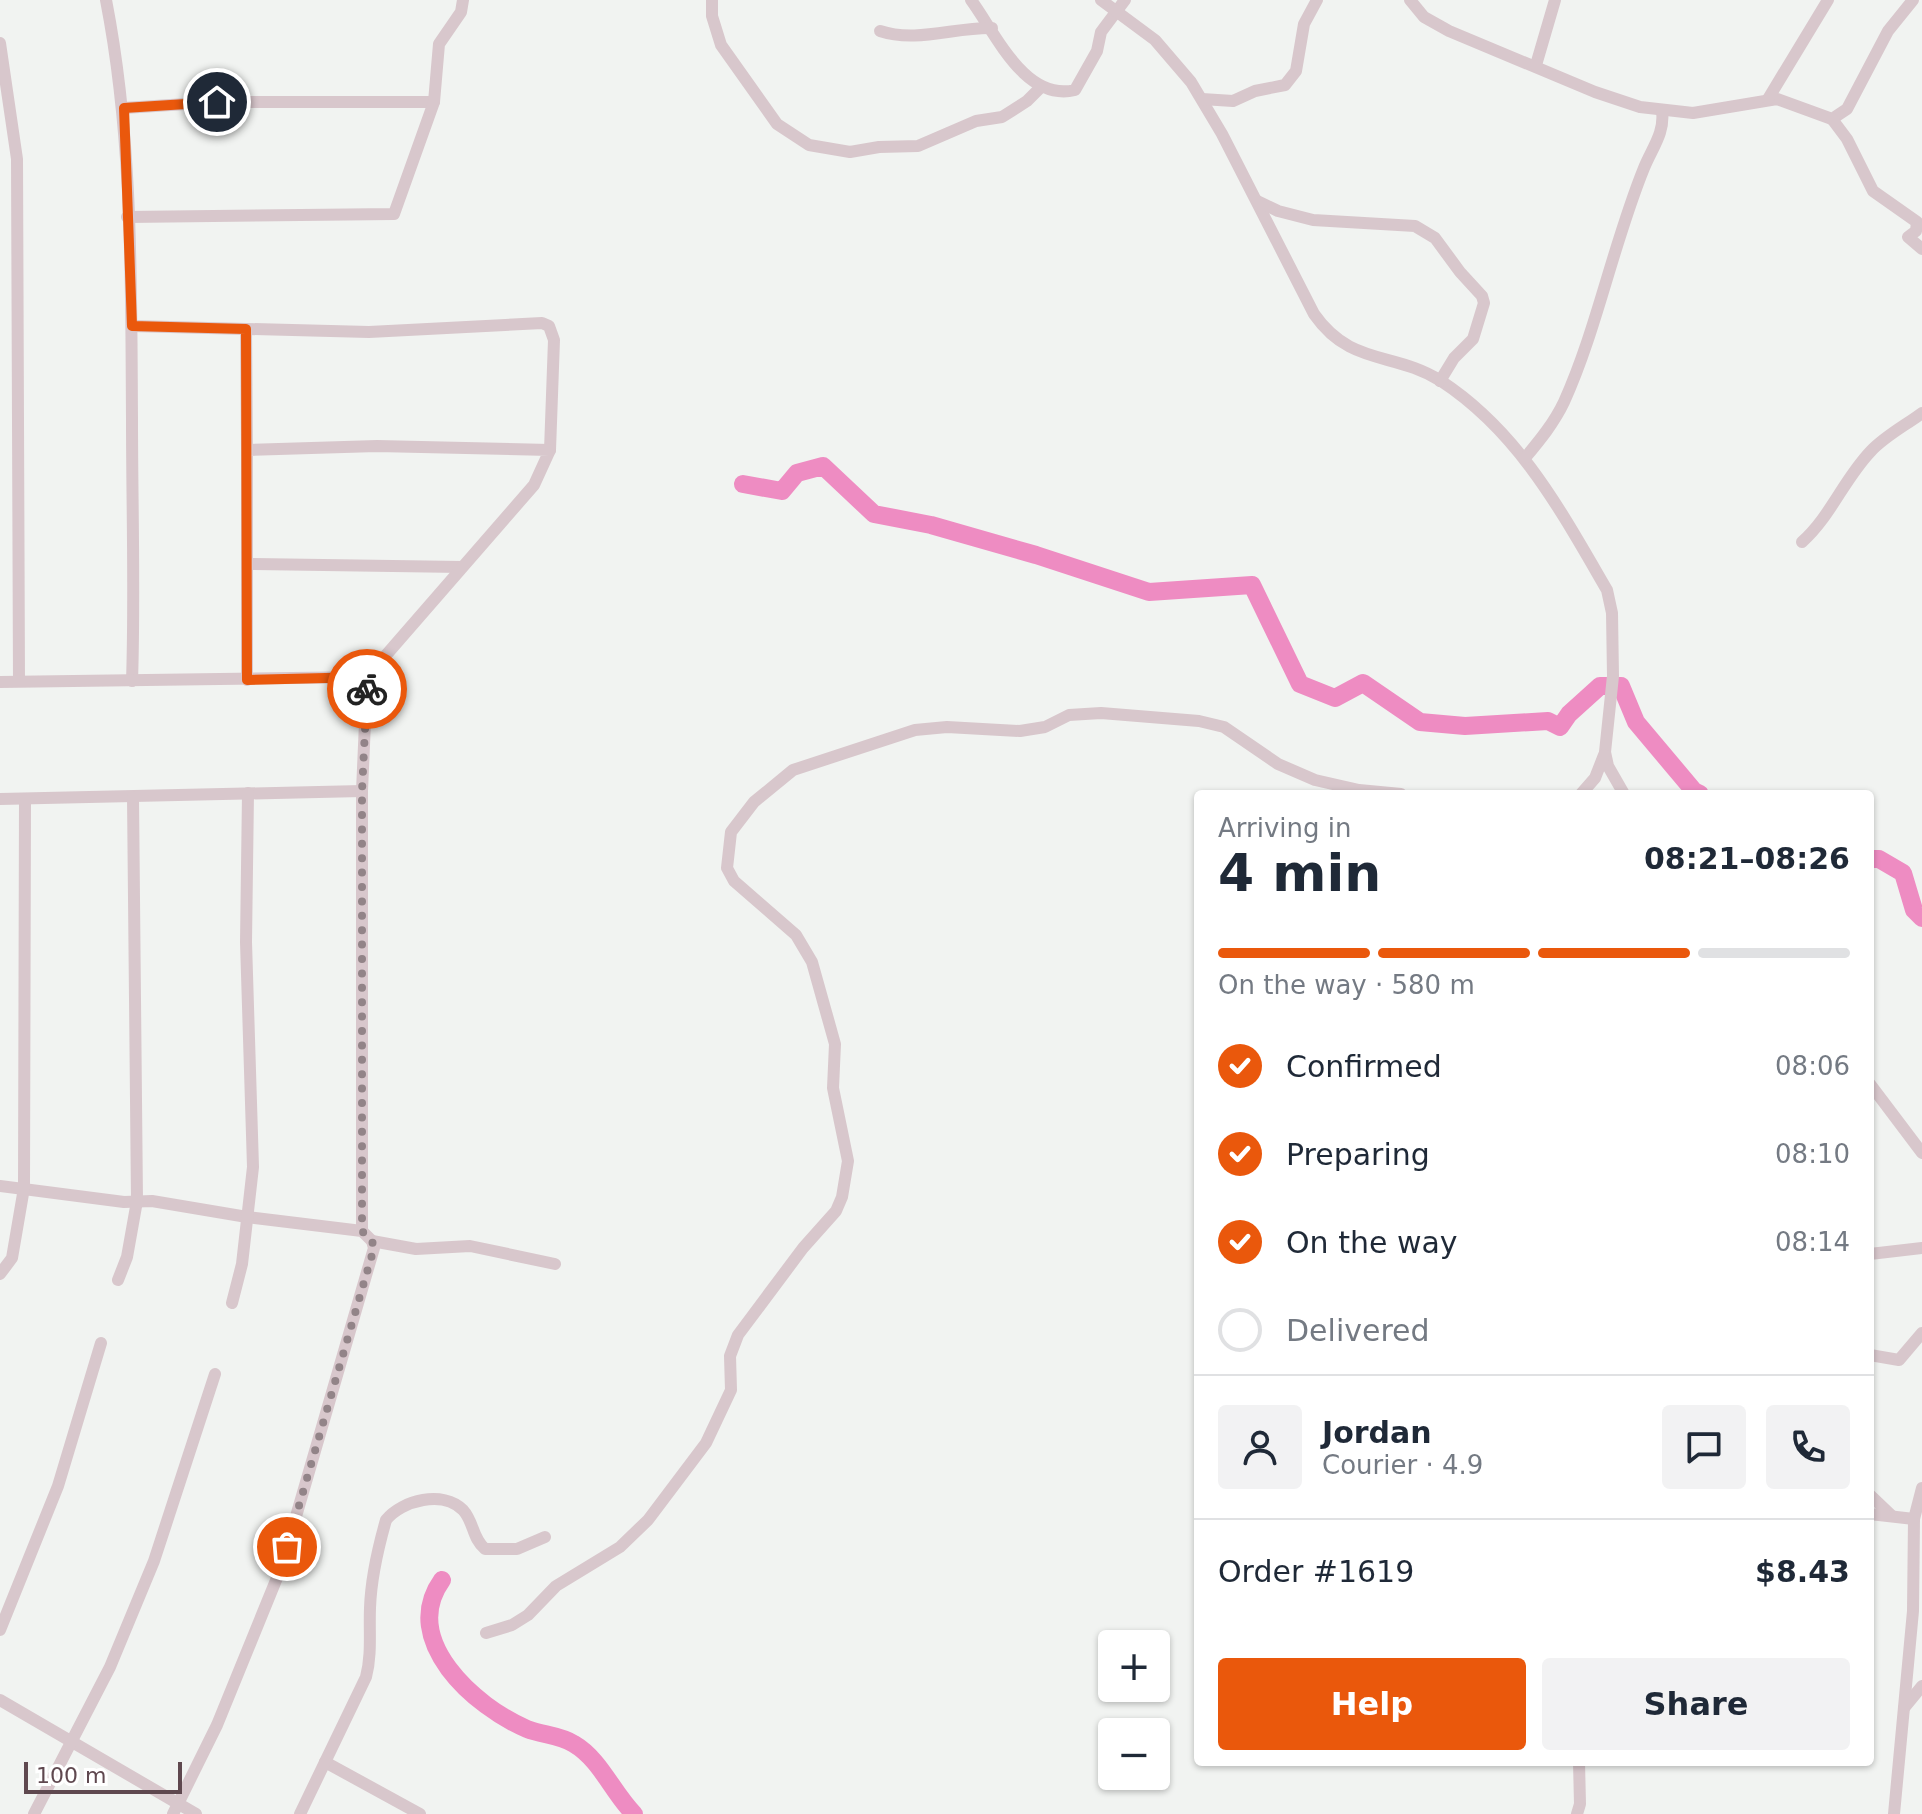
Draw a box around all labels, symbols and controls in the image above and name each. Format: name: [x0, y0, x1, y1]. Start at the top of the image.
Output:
pin: [183, 68, 251, 136]
icon: home: [195, 80, 239, 124]
courier: [327, 649, 407, 729]
icon: bike: [345, 667, 389, 711]
text: Arriving in: [1218, 813, 1352, 843]
text: 08:21–08:26: [1644, 841, 1850, 876]
text: 4 min: [1218, 843, 1381, 903]
text: On the way · 580 m: [1218, 970, 1475, 1000]
icon: check: [1218, 1044, 1262, 1088]
text: Confirmed: [1286, 1049, 1442, 1084]
text: 08:06: [1775, 1051, 1850, 1081]
icon: check: [1218, 1132, 1262, 1176]
text: Preparing: [1286, 1137, 1430, 1172]
text: 08:10: [1775, 1139, 1850, 1169]
icon: check: [1218, 1220, 1262, 1264]
text: On the way: [1286, 1225, 1458, 1260]
text: 08:14: [1775, 1227, 1850, 1257]
text: Delivered: [1286, 1313, 1430, 1348]
button: person: [1218, 1405, 1302, 1489]
button: chat: [1662, 1405, 1746, 1489]
button: phone: [1766, 1405, 1850, 1489]
text: Jordan: [1322, 1415, 1432, 1450]
text: Courier · 4.9: [1322, 1450, 1483, 1480]
pin: [253, 1513, 321, 1581]
icon: bag: [265, 1525, 309, 1569]
text: Order #1619: [1218, 1554, 1414, 1589]
text: $8.43: [1755, 1554, 1850, 1589]
map controls: [1098, 1630, 1170, 1790]
button: +: [1098, 1630, 1170, 1702]
button: Help: [1218, 1658, 1526, 1750]
button: Share: [1542, 1658, 1850, 1750]
button: −: [1098, 1718, 1170, 1790]
scale bar: [24, 1758, 182, 1794]
text: 100 m: [36, 1763, 106, 1788]

